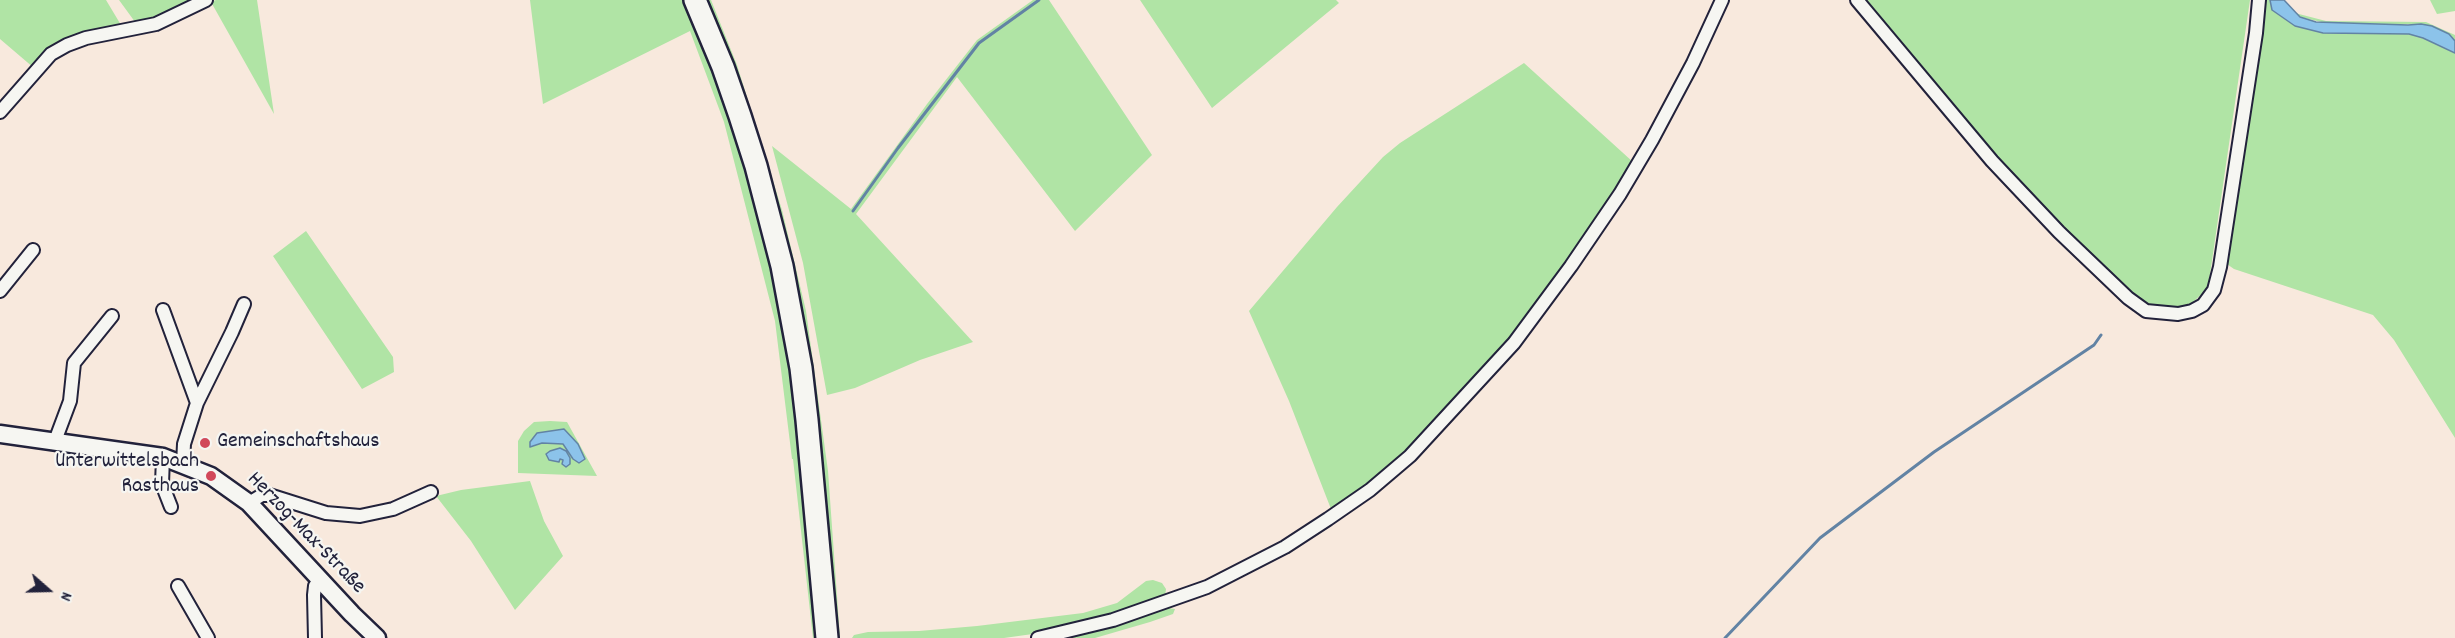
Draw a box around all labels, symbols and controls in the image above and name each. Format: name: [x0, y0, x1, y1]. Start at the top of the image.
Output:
place label: Gemeinschaftshaus: [217, 430, 380, 456]
marker: Gemeinschaftshaus: [198, 436, 212, 450]
place label: Unterwittelsbach Rasthaus: [55, 450, 199, 502]
street label: Herzog-Max-Straße: [240, 467, 370, 601]
marker: Unterwittelsbach Rasthaus: [204, 469, 218, 483]
north arrow: [18, 560, 78, 620]
text: N: [53, 589, 78, 604]

